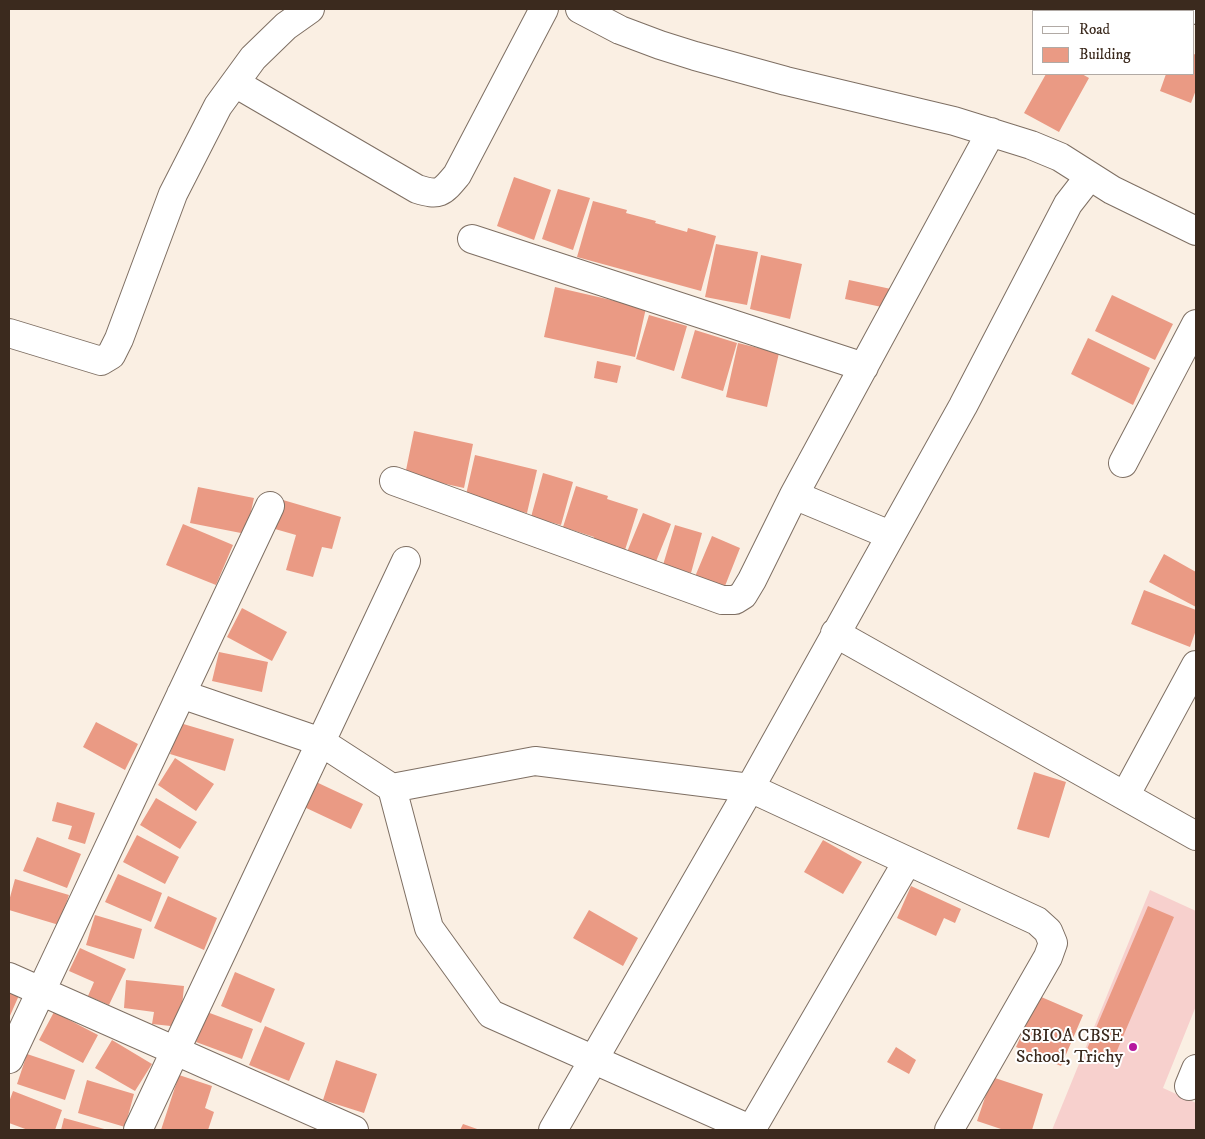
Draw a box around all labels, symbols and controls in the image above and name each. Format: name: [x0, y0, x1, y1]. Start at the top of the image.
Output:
legend: [1032, 10, 1195, 75]
text: Road: [1079, 20, 1110, 39]
text: Building: [1079, 45, 1131, 64]
place label: SBIOA CBSE School, Trichy: [1016, 1026, 1123, 1068]
marker: SBIOA CBSE School, Trichy: [1127, 1041, 1139, 1053]

